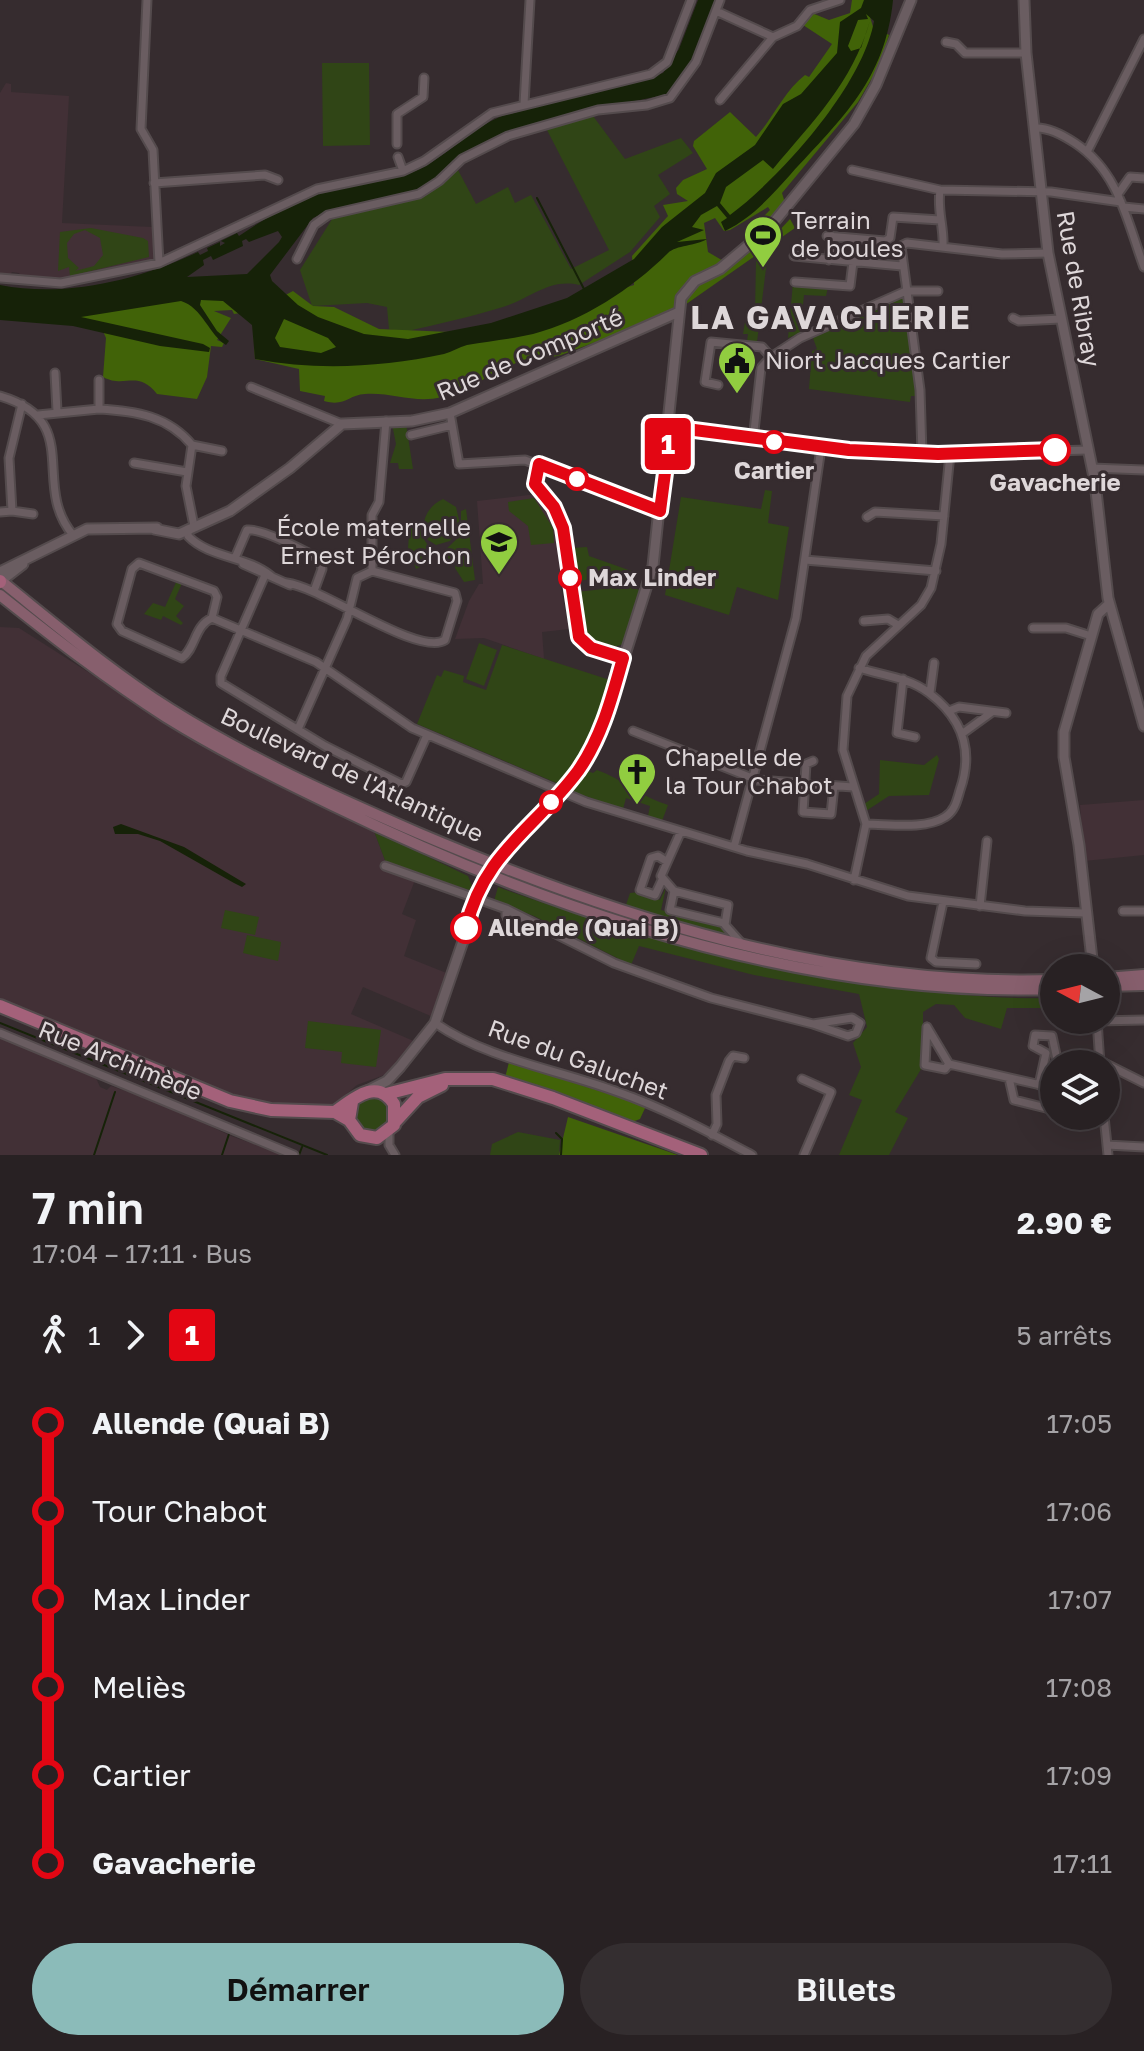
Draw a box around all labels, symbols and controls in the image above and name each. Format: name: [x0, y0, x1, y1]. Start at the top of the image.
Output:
place label: Terrain de boules: [791, 205, 903, 262]
street label: Rue de Ribray: [1051, 208, 1107, 369]
sports icon: Terrain de boules: [742, 214, 784, 269]
district label: LA GAVACHERIE: [690, 298, 972, 336]
street label: Rue de Comporté: [432, 301, 627, 406]
public building icon: Niort Jacques Cartier: [716, 340, 758, 395]
place label: Niort Jacques Cartier: [765, 345, 1010, 374]
line badge: 1: [642, 418, 694, 470]
text: 1: [661, 427, 675, 460]
marker: Cartier: [763, 431, 785, 453]
marker: Gavacherie: [1040, 435, 1070, 465]
place label: Cartier: [734, 455, 814, 484]
place label: Gavacherie: [989, 467, 1121, 496]
unlabelled marker: [566, 468, 588, 490]
place label: École maternelle Ernest Pérochon: [277, 512, 471, 569]
school or university icon: École maternelle Ernest Pérochon: [478, 521, 520, 576]
place label: Max Linder: [588, 562, 716, 591]
marker: Max Linder: [559, 567, 581, 589]
street label: Boulevard de l'Atlantique: [217, 700, 489, 847]
place label: Chapelle de la Tour Chabot: [665, 742, 833, 799]
church icon: Chapelle de la Tour Chabot: [616, 751, 658, 806]
unlabelled marker: [540, 791, 562, 813]
place label: Allende (Quai B): [488, 912, 679, 941]
marker: Allende (Quai B): [451, 913, 481, 943]
north arrow: [1040, 954, 1120, 1034]
map controls: [1040, 954, 1120, 1130]
street label: Rue du Galuchet: [484, 1013, 673, 1105]
street label: Rue Archimède: [35, 1014, 206, 1106]
button: layers: [1040, 1050, 1120, 1130]
text: 7 min: [32, 1181, 144, 1234]
text: 2.90 €: [1017, 1205, 1112, 1241]
text: 17:04 – 17:11 · Bus: [32, 1238, 252, 1269]
icon: walk: [32, 1313, 76, 1357]
icon: forward: [113, 1313, 157, 1357]
text: 1: [185, 1318, 199, 1351]
text: 1: [88, 1320, 101, 1351]
text: 5 arrêts: [1016, 1320, 1112, 1351]
text: Allende (Quai B): [92, 1405, 330, 1441]
text: 17:05: [1047, 1408, 1112, 1439]
text: Tour Chabot: [92, 1493, 268, 1529]
text: 17:06: [1046, 1496, 1112, 1527]
text: Max Linder: [92, 1581, 250, 1617]
text: 17:07: [1048, 1584, 1112, 1615]
text: Meliès: [92, 1669, 186, 1705]
text: 17:08: [1046, 1672, 1112, 1703]
text: Cartier: [92, 1757, 191, 1793]
text: 17:09: [1046, 1760, 1112, 1791]
text: Gavacherie: [92, 1845, 256, 1881]
text: 17:11: [1053, 1848, 1112, 1879]
button: Démarrer: [32, 1943, 564, 2035]
button: Billets: [580, 1943, 1112, 2035]

